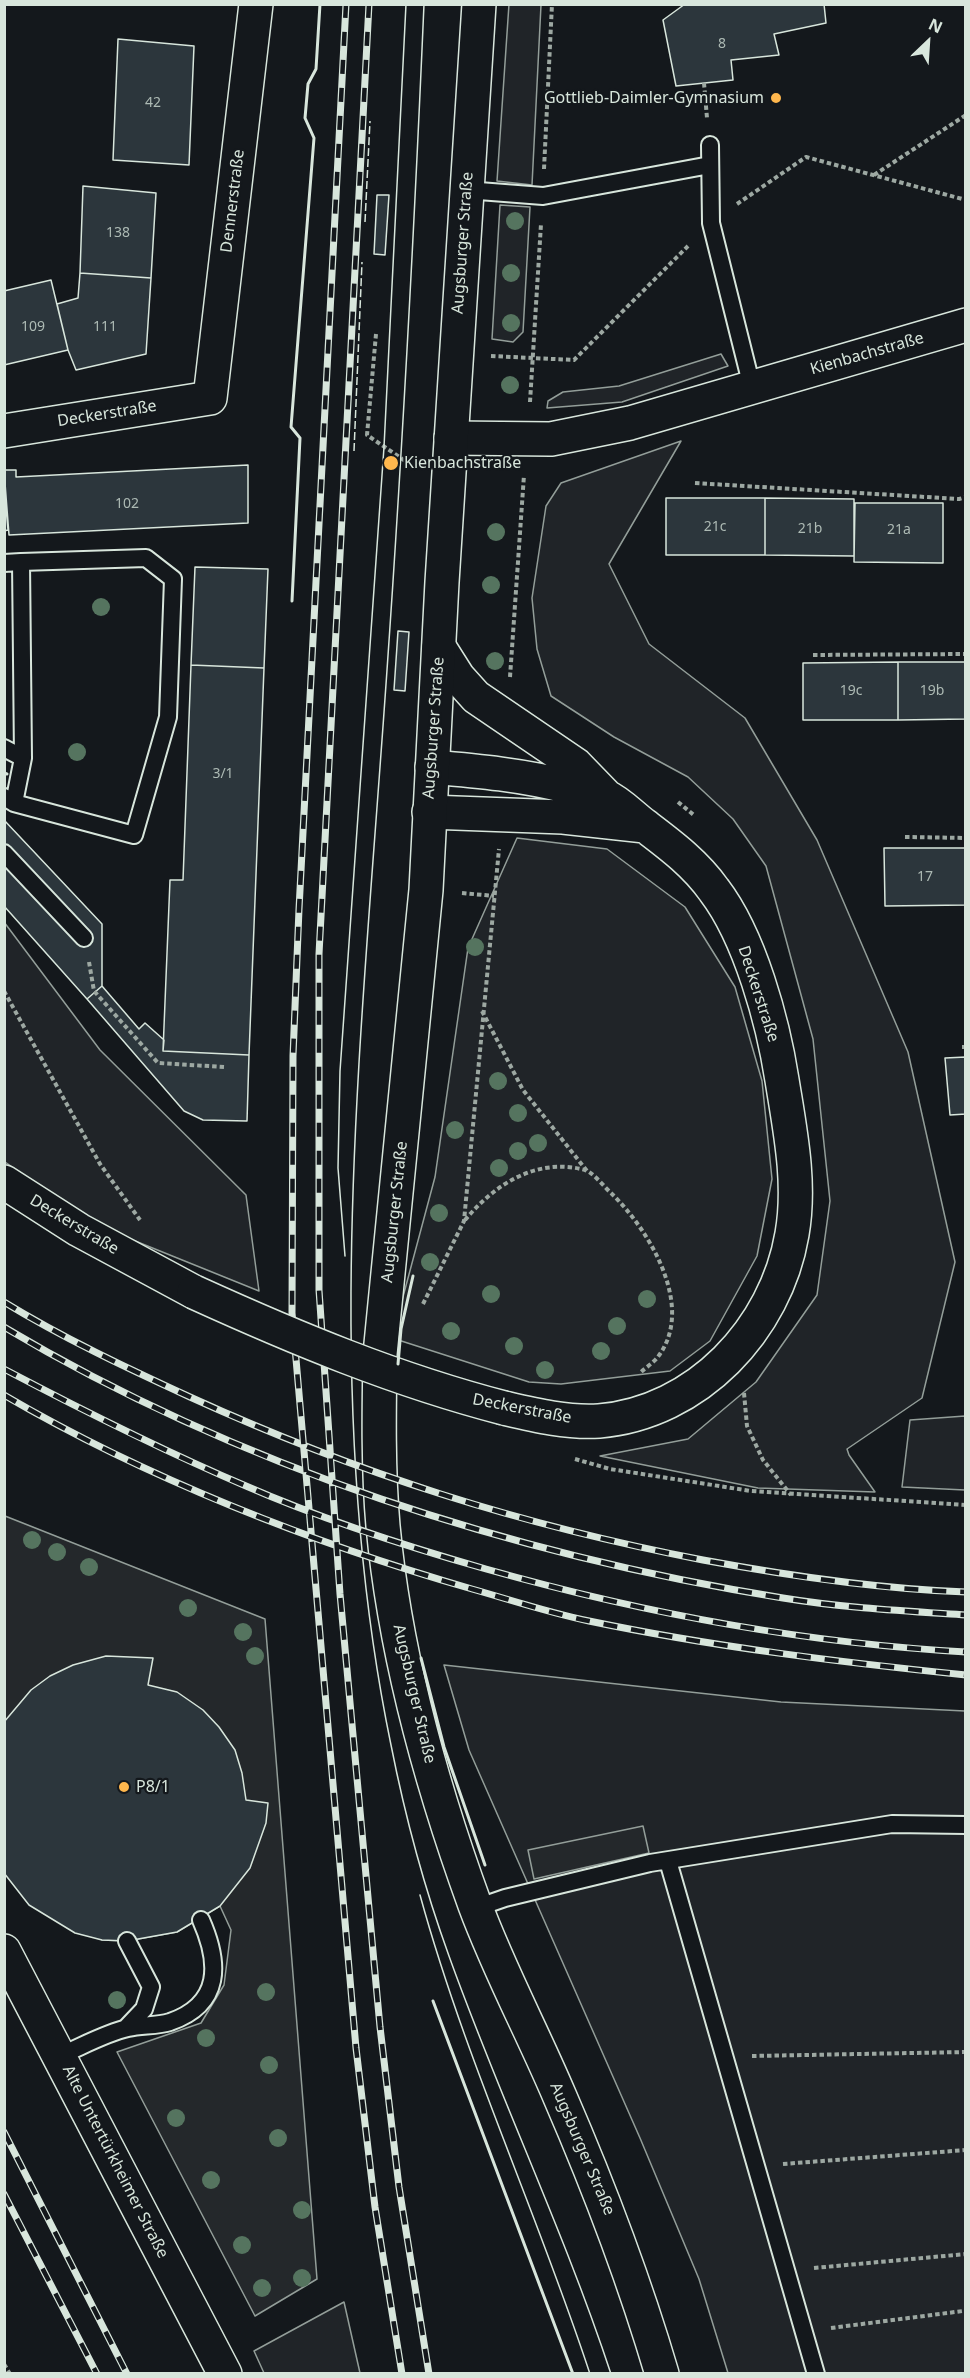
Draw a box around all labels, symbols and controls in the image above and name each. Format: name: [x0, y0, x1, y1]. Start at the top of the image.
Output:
north arrow: [898, 12, 958, 72]
text: N: [925, 13, 946, 38]
house number: 8: [718, 36, 726, 52]
place label: Gottlieb-Daimler-Gymnasium: [544, 88, 764, 108]
marker: Gottlieb-Daimler-Gymnasium: [769, 91, 783, 105]
house number: 42: [145, 95, 161, 111]
street label: Dennerstraße: [217, 148, 249, 254]
street label: Augsburger Straße: [448, 171, 478, 315]
house number: 138: [106, 225, 130, 241]
house number: 109: [21, 319, 45, 335]
house number: 111: [93, 319, 117, 335]
street label: Kienbachstraße: [808, 329, 926, 379]
street label: Deckerstraße: [56, 397, 158, 431]
place label: Kienbachstraße: [404, 453, 521, 473]
marker: Kienbachstraße: [382, 454, 400, 472]
house number: 102: [115, 496, 139, 512]
house number: 21c: [704, 519, 726, 535]
house number: 21b: [798, 521, 822, 537]
house number: 21a: [887, 522, 911, 538]
street label: Augsburger Straße: [419, 656, 449, 800]
house number: 19c: [840, 683, 862, 699]
house number: 19b: [920, 683, 944, 699]
house number: 3/1: [212, 766, 234, 782]
house number: 17: [917, 869, 933, 885]
street label: Deckerstraße: [733, 943, 783, 1045]
street label: Augsburger Straße: [378, 1140, 412, 1284]
street label: Deckerstraße: [26, 1191, 122, 1259]
street label: Deckerstraße: [471, 1390, 573, 1428]
street label: Augsburger Straße: [389, 1622, 439, 1766]
place label: P8/1: [136, 1777, 170, 1797]
marker: P8/1: [117, 1780, 131, 1794]
street label: Alte Untertürkheimer Straße: [58, 2062, 172, 2262]
street label: Augsburger Straße: [545, 2080, 619, 2218]

